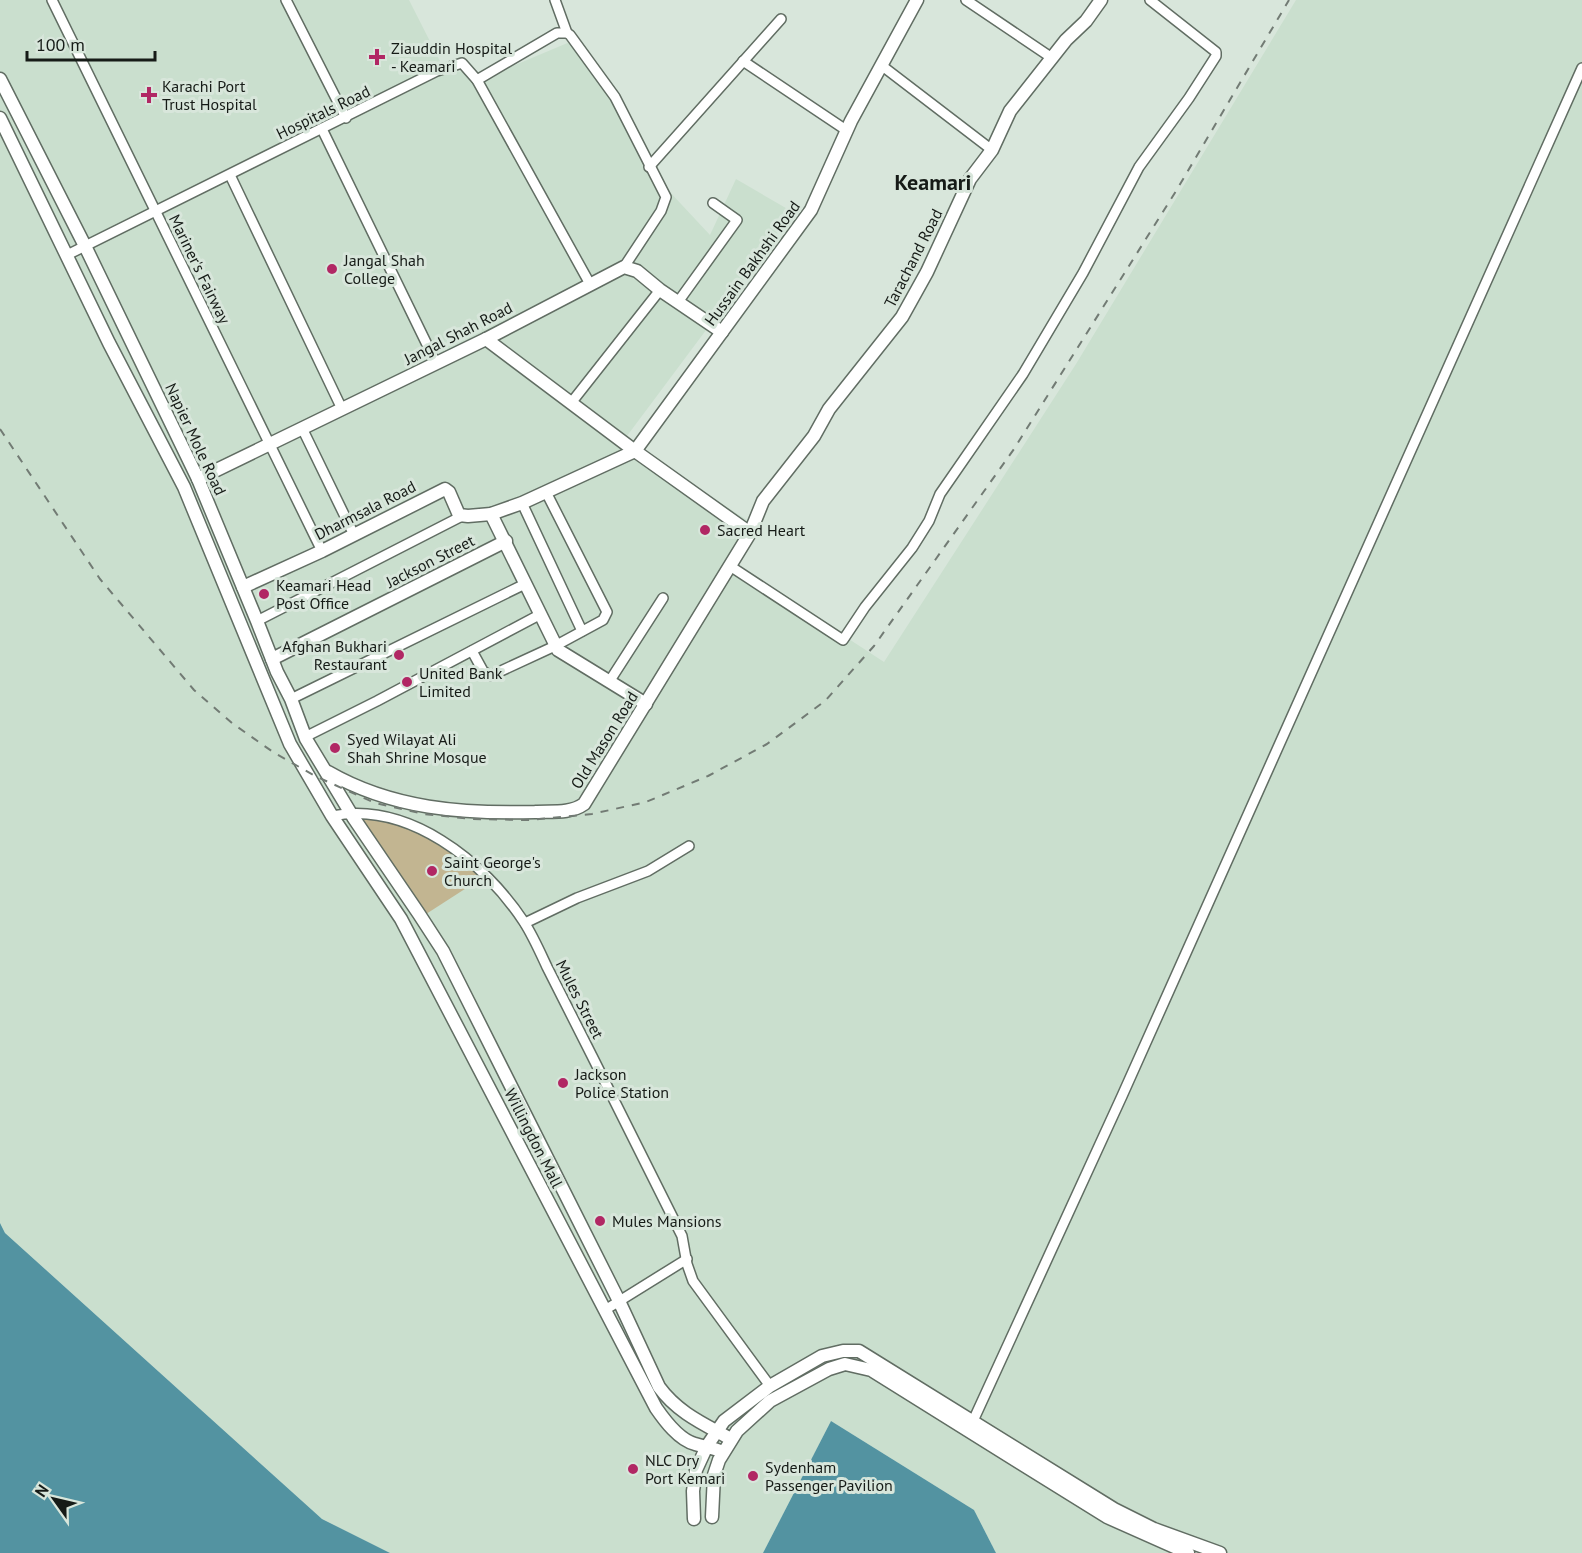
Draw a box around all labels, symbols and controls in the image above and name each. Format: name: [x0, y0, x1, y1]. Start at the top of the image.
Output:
scale bar: [27, 24, 154, 62]
text: 100 m: [36, 33, 85, 56]
place label: Ziauddin Hospital - Keamari: [391, 38, 512, 76]
marker: Ziauddin Hospital - Keamari: [368, 48, 386, 66]
place label: Karachi Port Trust Hospital: [162, 76, 257, 114]
street label: Hospitals Road: [273, 81, 373, 143]
marker: Karachi Port Trust Hospital: [140, 86, 158, 104]
district label: Keamari: [895, 168, 971, 196]
street label: Hussain Bakhshi Road: [700, 197, 804, 329]
street label: Tarachand Road: [880, 205, 946, 311]
street label: Mariner's Fairway: [165, 211, 235, 327]
place label: Jangal Shah College: [343, 250, 425, 288]
marker: Jangal Shah College: [325, 262, 339, 276]
street label: Jangal Shah Road: [400, 297, 516, 369]
street label: Napier Mole Road: [161, 380, 231, 498]
street label: Dharmsala Road: [311, 476, 419, 544]
place label: Sacred Heart: [717, 520, 806, 540]
marker: Sacred Heart: [698, 523, 712, 537]
street label: Jackson Street: [381, 530, 478, 592]
place label: Keamari Head Post Office: [276, 575, 371, 613]
marker: Keamari Head Post Office: [257, 587, 271, 601]
place label: Afghan Bukhari Restaurant: [282, 636, 388, 674]
marker: Afghan Bukhari Restaurant: [392, 648, 406, 662]
place label: United Bank Limited: [419, 663, 503, 701]
marker: United Bank Limited: [400, 675, 414, 689]
street label: Old Mason Road: [566, 688, 642, 792]
place label: Syed Wilayat Ali Shah Shrine Mosque: [347, 729, 487, 767]
marker: Syed Wilayat Ali Shah Shrine Mosque: [328, 741, 342, 755]
place label: Saint George's Church: [444, 852, 541, 890]
marker: Saint George's Church: [425, 864, 439, 878]
street label: Mules Street: [552, 956, 609, 1042]
place label: Jackson Police Station: [574, 1064, 669, 1102]
marker: Jackson Police Station: [556, 1076, 570, 1090]
street label: Willingdon Mall: [500, 1085, 568, 1191]
place label: Mules Mansions: [612, 1211, 722, 1231]
marker: Mules Mansions: [593, 1214, 607, 1228]
place label: NLC Dry Port Kemari: [645, 1450, 725, 1488]
place label: Sydenham Passenger Pavilion: [765, 1457, 893, 1495]
marker: NLC Dry Port Kemari: [626, 1462, 640, 1476]
north arrow: [24, 1469, 84, 1529]
marker: Sydenham Passenger Pavilion: [746, 1469, 760, 1483]
text: N: [30, 1481, 53, 1501]

